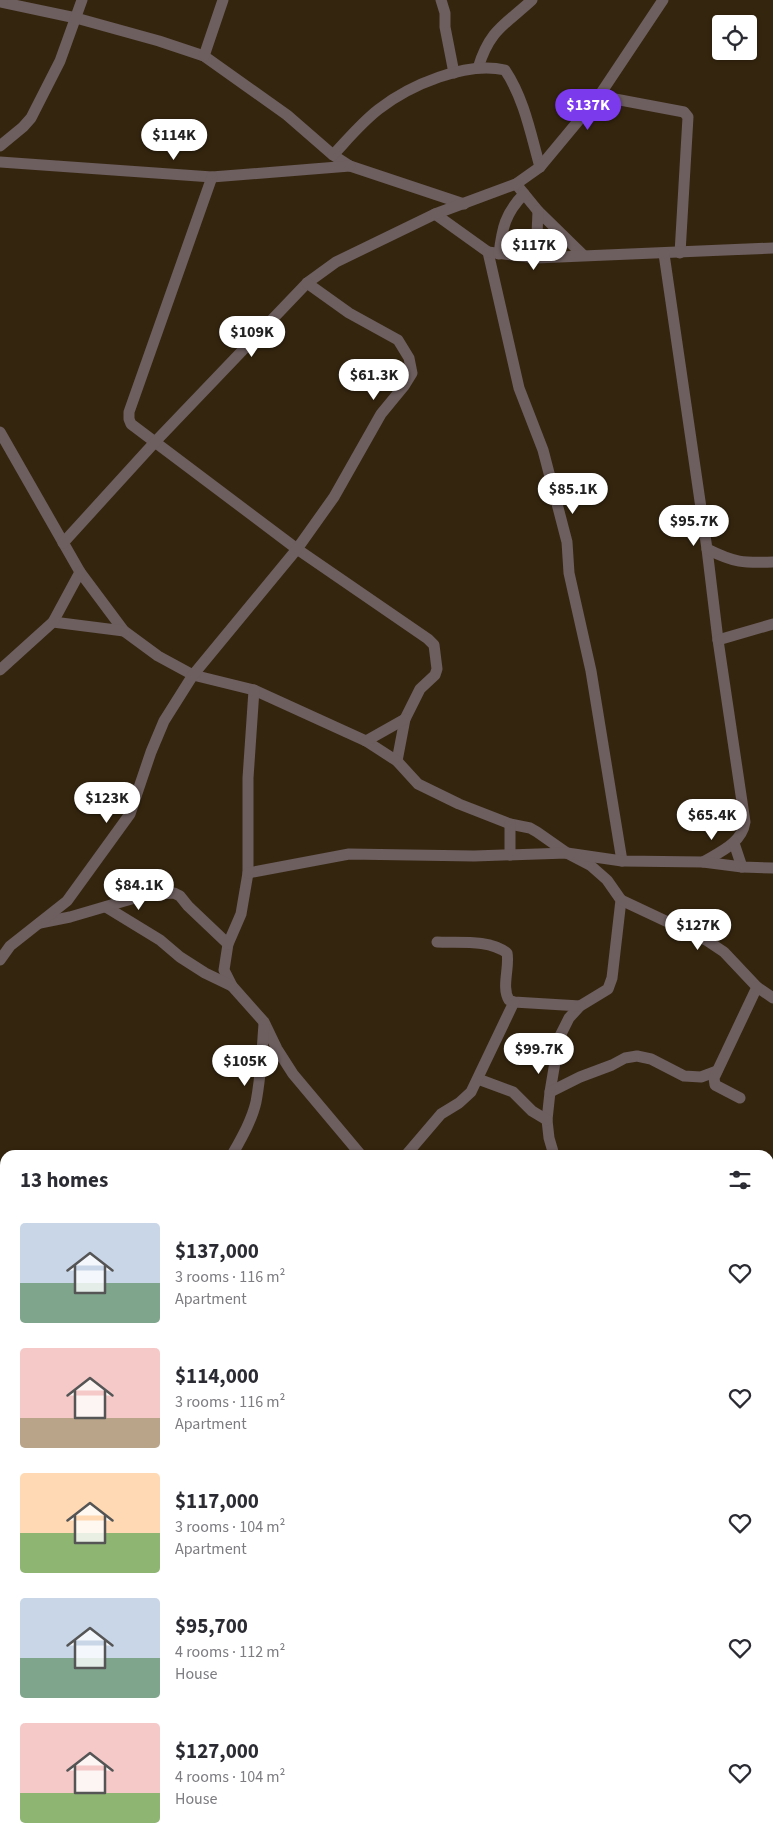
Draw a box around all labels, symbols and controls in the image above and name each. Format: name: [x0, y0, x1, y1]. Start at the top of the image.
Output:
map controls: [712, 15, 757, 60]
button: locate: [712, 15, 757, 60]
pin: $137K: [553, 88, 623, 131]
text: $137K: [566, 94, 610, 116]
pin: $114K: [139, 119, 209, 161]
text: $114K: [152, 124, 196, 146]
pin: $117K: [499, 228, 569, 271]
text: $117K: [512, 234, 556, 256]
pin: $109K: [217, 316, 287, 358]
text: $109K: [230, 321, 274, 343]
pin: $61.3K: [333, 358, 415, 401]
text: $61.3K: [350, 364, 398, 386]
pin: $85.1K: [532, 472, 614, 515]
text: $85.1K: [549, 478, 597, 500]
pin: $95.7K: [653, 504, 735, 547]
text: $95.7K: [670, 510, 718, 532]
pin: $123K: [72, 782, 142, 824]
text: $123K: [85, 787, 129, 809]
pin: $65.4K: [671, 798, 753, 841]
text: $65.4K: [688, 804, 736, 826]
pin: $84.1K: [98, 868, 180, 911]
text: $84.1K: [115, 874, 163, 896]
pin: $127K: [663, 908, 733, 951]
text: $127K: [676, 914, 720, 936]
pin: $99.7K: [498, 1032, 580, 1075]
text: $99.7K: [515, 1038, 563, 1060]
pin: $105K: [210, 1044, 280, 1087]
text: $105K: [223, 1050, 267, 1072]
text: 13 homes: [20, 1165, 108, 1195]
icon: filters: [726, 1166, 754, 1194]
text: $137,000: [175, 1236, 259, 1266]
icon: home: [60, 1243, 120, 1303]
icon: heart: [726, 1259, 754, 1287]
text: 3 rooms · 116 m²: [175, 1266, 285, 1288]
text: Apartment: [175, 1288, 247, 1310]
text: $114,000: [175, 1361, 259, 1391]
icon: home: [60, 1368, 120, 1428]
icon: heart: [726, 1384, 754, 1412]
text: 3 rooms · 116 m²: [175, 1391, 285, 1413]
text: Apartment: [175, 1413, 247, 1435]
text: $117,000: [175, 1486, 259, 1516]
icon: home: [60, 1493, 120, 1553]
icon: heart: [726, 1509, 754, 1537]
text: 3 rooms · 104 m²: [175, 1516, 285, 1538]
text: Apartment: [175, 1538, 247, 1560]
text: $95,700: [175, 1611, 248, 1641]
icon: home: [60, 1618, 120, 1678]
icon: heart: [726, 1634, 754, 1662]
text: 4 rooms · 112 m²: [175, 1641, 285, 1663]
text: House: [175, 1663, 217, 1685]
text: $127,000: [175, 1736, 259, 1766]
icon: home: [60, 1743, 120, 1803]
icon: heart: [726, 1759, 754, 1787]
text: 4 rooms · 104 m²: [175, 1766, 285, 1788]
text: House: [175, 1788, 217, 1810]

